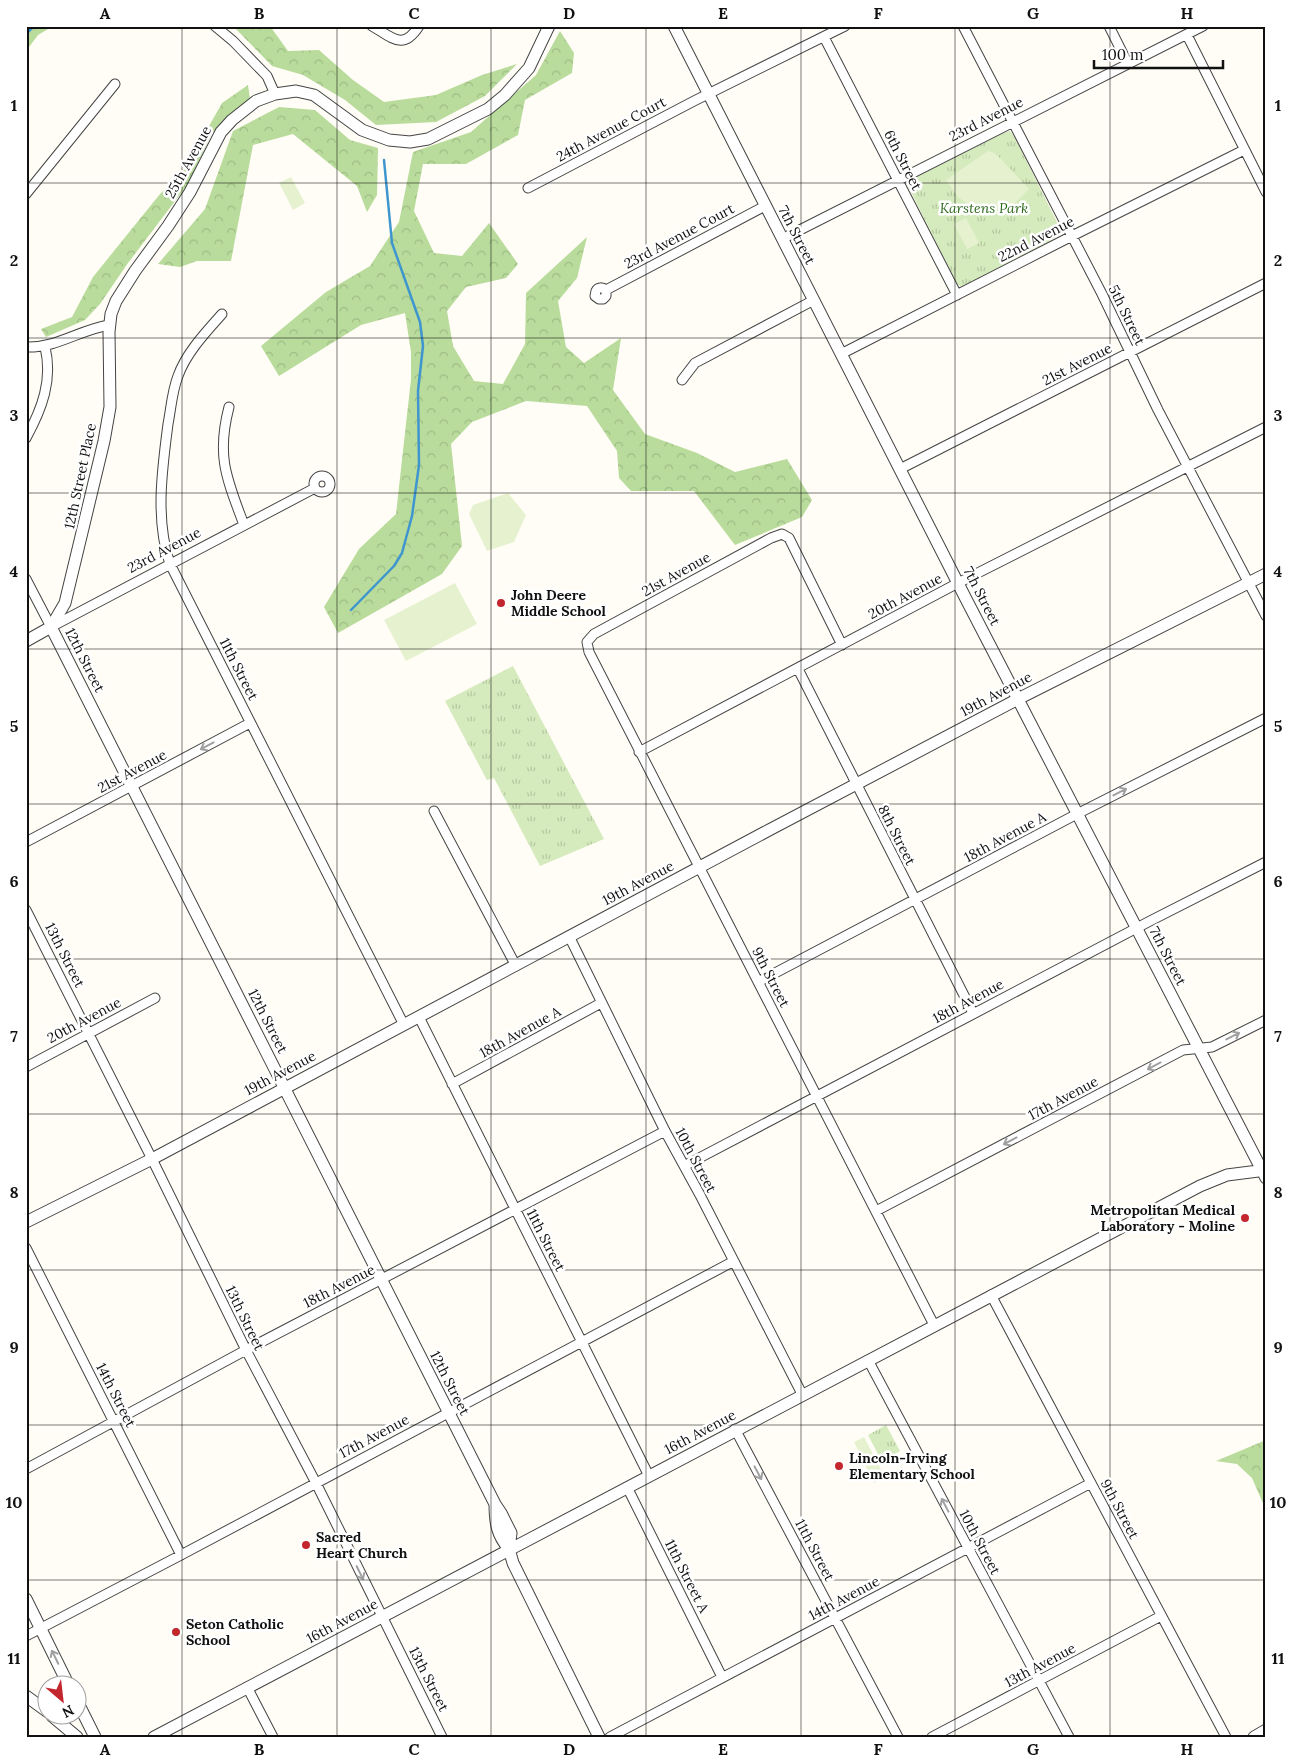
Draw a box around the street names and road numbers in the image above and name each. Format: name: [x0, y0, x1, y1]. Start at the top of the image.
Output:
street label: 24th Avenue Court: [553, 92, 669, 165]
street label: 23rd Avenue: [946, 92, 1026, 145]
street label: 25th Avenue: [161, 122, 215, 201]
street label: 6th Street: [880, 127, 926, 194]
street label: 23rd Avenue Court: [621, 199, 738, 273]
street label: 7th Street: [775, 203, 820, 268]
street label: 22nd Avenue: [995, 212, 1077, 266]
street label: 5th Street: [1105, 282, 1150, 349]
street label: 21st Avenue: [1039, 339, 1115, 389]
street label: 12th Street Place: [60, 421, 100, 531]
street label: 23rd Avenue: [124, 523, 204, 577]
street label: 21st Avenue: [639, 548, 714, 600]
street label: 7th Street: [960, 564, 1005, 629]
street label: 20th Avenue: [865, 569, 945, 623]
street label: 12th Street: [61, 625, 109, 696]
street label: 11th Street: [216, 635, 263, 704]
street label: 19th Avenue: [957, 668, 1035, 720]
street label: 21st Avenue: [94, 745, 170, 797]
street label: 8th Street: [874, 802, 920, 869]
street label: 18th Avenue A: [961, 808, 1049, 866]
street label: 19th Avenue: [599, 857, 677, 909]
street label: 13th Street: [41, 920, 89, 991]
street label: 7th Street: [1146, 924, 1191, 989]
street label: 9th Street: [748, 944, 794, 1011]
street label: 18th Avenue: [929, 975, 1007, 1027]
street label: 12th Street: [244, 986, 292, 1057]
street label: 20th Avenue: [44, 993, 124, 1047]
street label: 18th Avenue A: [476, 1002, 564, 1062]
street label: 19th Avenue: [241, 1047, 319, 1099]
street label: 17th Avenue: [1025, 1072, 1101, 1124]
street label: 10th Street: [671, 1124, 721, 1196]
street label: 11th Street: [523, 1206, 570, 1275]
street label: 18th Avenue: [300, 1260, 378, 1312]
street label: 13th Street: [222, 1283, 269, 1354]
street label: 12th Street: [426, 1348, 474, 1419]
street label: 14th Street: [92, 1360, 140, 1431]
street label: 16th Avenue: [661, 1406, 739, 1458]
street label: 17th Avenue: [336, 1410, 412, 1462]
street label: 9th Street: [1097, 1476, 1144, 1543]
street label: 10th Street: [955, 1506, 1005, 1578]
street label: 11th Street: [791, 1516, 839, 1584]
street label: 11th Street A: [661, 1536, 713, 1616]
street label: 14th Avenue: [805, 1572, 883, 1624]
street label: 16th Avenue: [303, 1595, 381, 1647]
street label: 13th Avenue: [1001, 1639, 1079, 1691]
street label: 13th Street: [405, 1644, 453, 1715]

